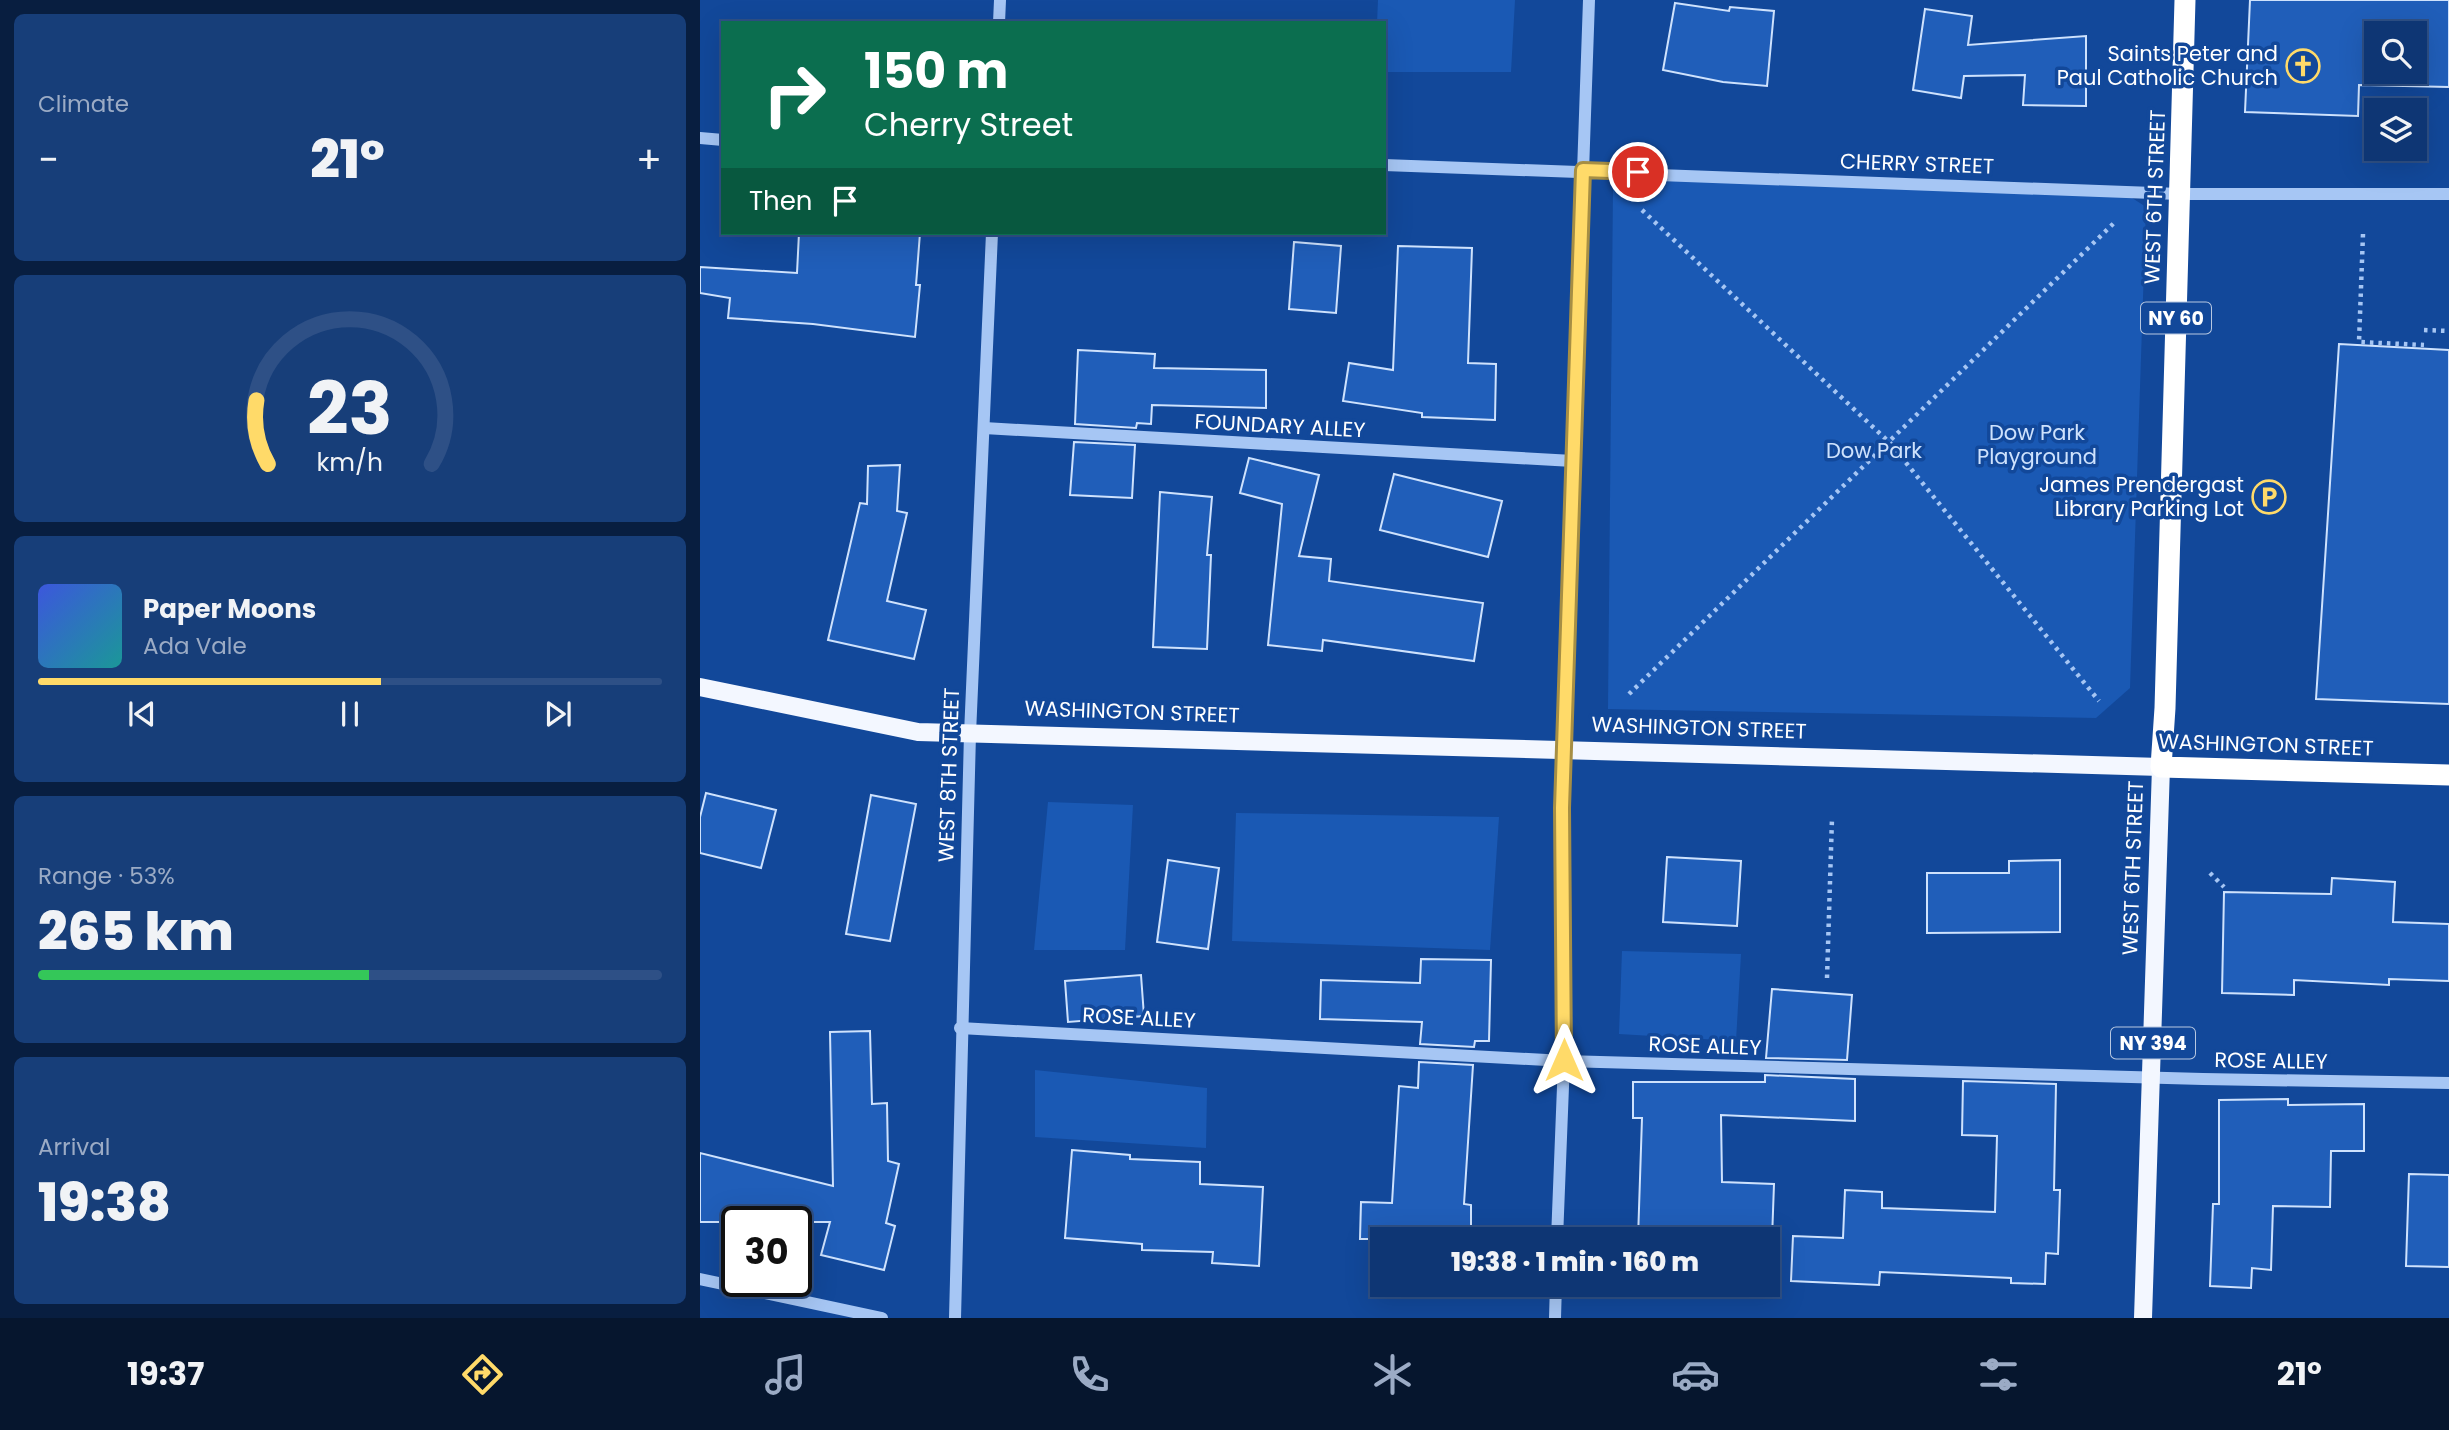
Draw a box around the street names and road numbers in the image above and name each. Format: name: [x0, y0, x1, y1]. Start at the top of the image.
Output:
street label: WEST 6TH STREET: [2137, 109, 2172, 285]
street label: CHERRY STREET: [1839, 146, 1995, 181]
road number: NY 60: [2141, 302, 2211, 334]
street label: FOUNDARY ALLEY: [1194, 407, 1366, 444]
street label: WEST 8TH STREET: [931, 687, 966, 863]
street label: WASHINGTON STREET: [1024, 693, 1240, 730]
street label: WASHINGTON STREET: [1591, 709, 1807, 746]
street label: WASHINGTON STREET: [2158, 726, 2374, 763]
street label: WEST 6TH STREET: [2115, 780, 2150, 956]
street label: ROSE ALLEY: [1082, 1000, 1196, 1035]
road number: NY 394: [2111, 1028, 2195, 1058]
street label: ROSE ALLEY: [1648, 1029, 1762, 1062]
street label: ROSE ALLEY: [2214, 1045, 2328, 1076]

